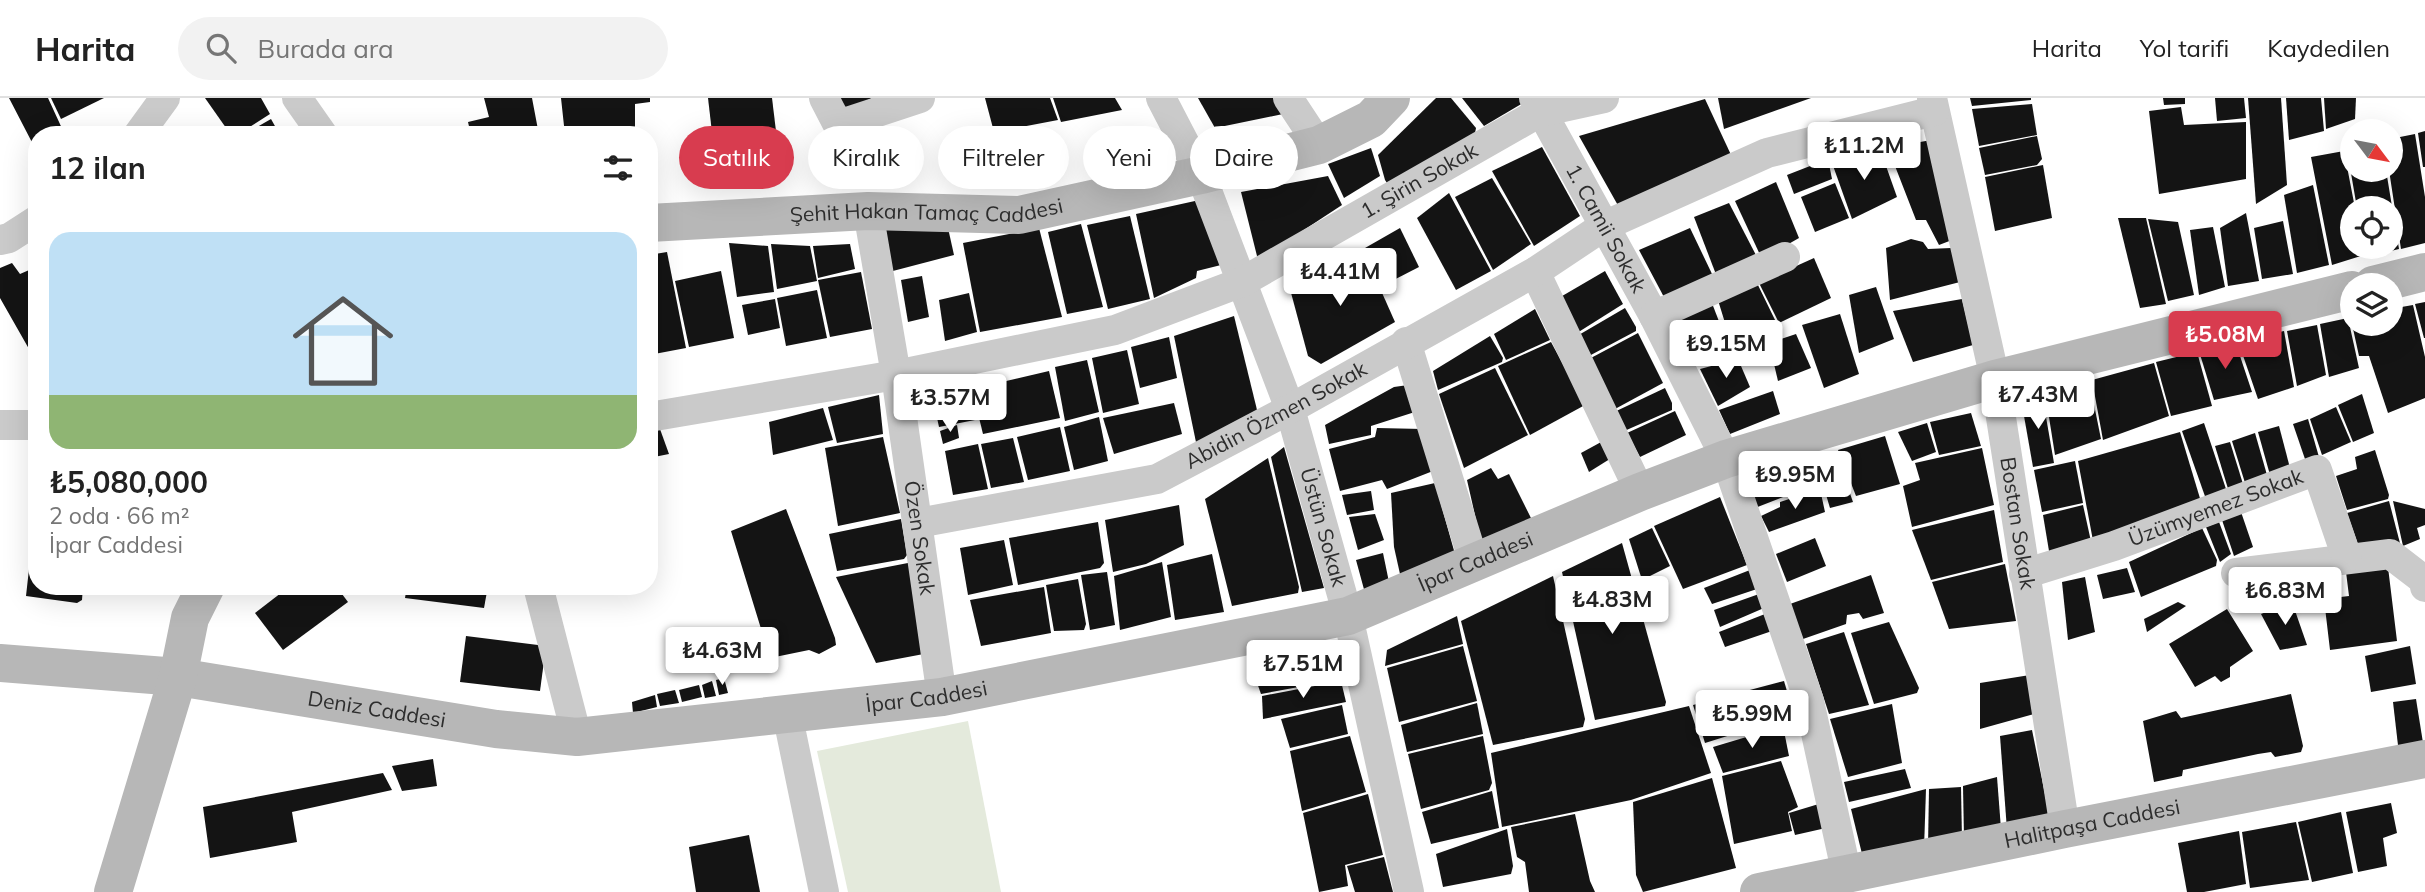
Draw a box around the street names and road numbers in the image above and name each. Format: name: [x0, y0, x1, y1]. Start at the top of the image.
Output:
street label: 1. Şirin Sokak: [1356, 136, 1482, 224]
street label: 1. Camii Sokak: [1561, 159, 1653, 297]
street label: Şehit Hakan Tamaç Caddesi: [789, 192, 1065, 227]
street label: Abidin Özmen Sokak: [1180, 355, 1371, 474]
street label: Bostan Sokak: [1995, 455, 2042, 591]
street label: Üzümyemez Sokak: [2124, 462, 2307, 551]
street label: Üstün Sokak: [1295, 465, 1353, 590]
street label: Özen Sokak: [899, 479, 941, 597]
street label: İpar Caddesi: [1414, 525, 1537, 597]
street label: İpar Caddesi: [864, 674, 989, 717]
street label: Deniz Caddesi: [306, 684, 448, 733]
street label: Halitpaşa Caddesi: [2002, 793, 2182, 853]

